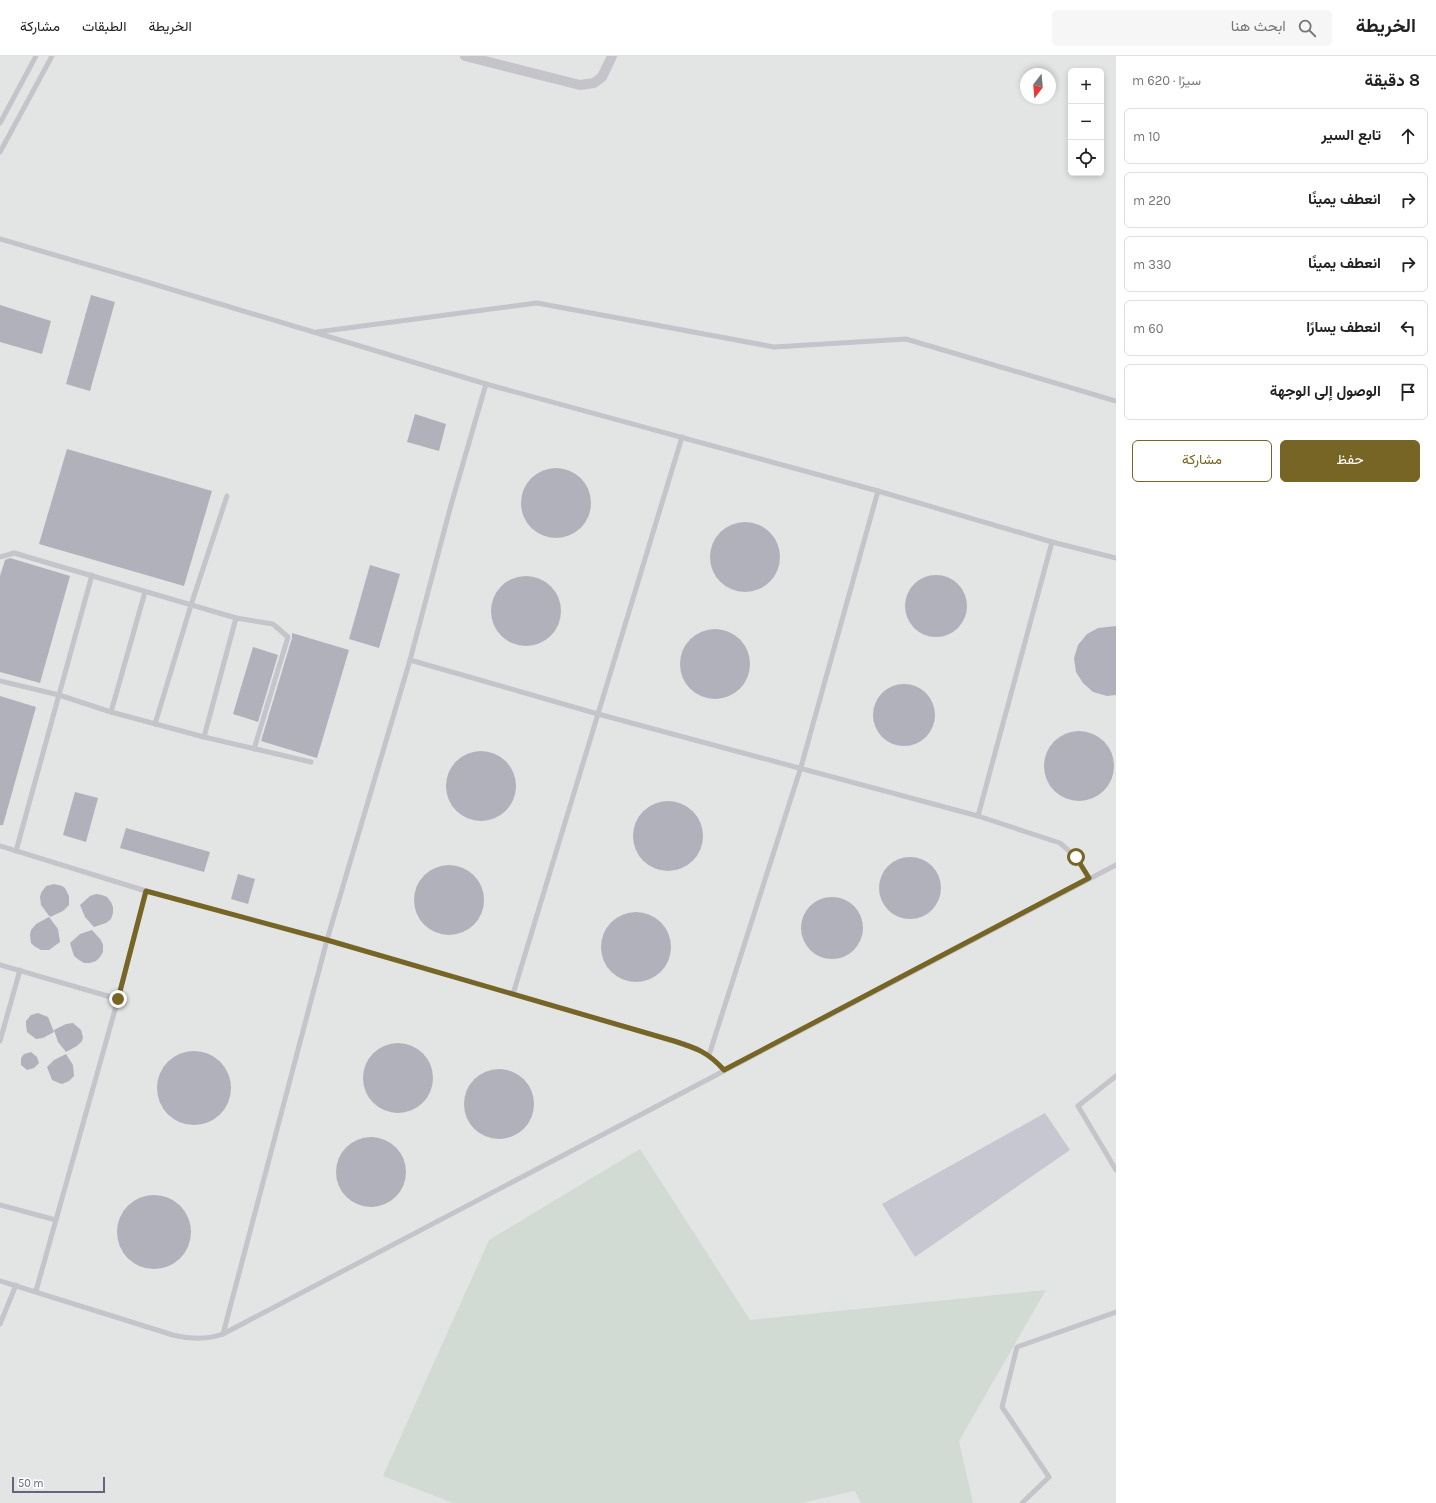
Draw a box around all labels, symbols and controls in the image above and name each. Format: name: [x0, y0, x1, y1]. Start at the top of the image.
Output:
search box: [1052, 10, 1332, 46]
text: الخريطة: [1356, 15, 1416, 37]
text: ابحث هنا: [1231, 17, 1286, 35]
icon: search: [1296, 17, 1318, 39]
text: مشاركة: [20, 18, 60, 35]
text: الطبقات: [82, 18, 126, 35]
text: الخريطة: [148, 18, 192, 35]
north arrow: [1020, 68, 1056, 104]
map controls: [1068, 68, 1104, 176]
button: +: [1068, 68, 1104, 104]
text: 8 دقيقة: [1365, 70, 1420, 90]
text: سيرًا · 620 m: [1132, 73, 1201, 88]
button: −: [1068, 104, 1104, 140]
icon: ahead: [1397, 125, 1419, 147]
text: تابع السير: [1321, 126, 1381, 144]
text: 10 m: [1133, 129, 1160, 144]
button: locate: [1068, 140, 1104, 176]
icon: right: [1397, 189, 1419, 211]
text: انعطف يمينًا: [1308, 190, 1381, 208]
text: 220 m: [1133, 193, 1171, 208]
icon: right: [1397, 253, 1419, 275]
text: انعطف يمينًا: [1308, 254, 1381, 272]
text: 330 m: [1133, 257, 1171, 272]
icon: left: [1397, 317, 1419, 339]
text: انعطف يسارًا: [1306, 318, 1381, 336]
text: 60 m: [1133, 321, 1163, 336]
icon: arrive: [1397, 381, 1419, 403]
text: الوصول إلى الوجهة: [1270, 382, 1381, 400]
button: مشاركة: [1132, 440, 1272, 482]
button: حفظ: [1280, 440, 1420, 482]
route start: [1067, 848, 1085, 866]
route end: [109, 990, 127, 1008]
scale bar: [12, 1475, 105, 1494]
text: 50 m: [18, 1477, 44, 1490]

